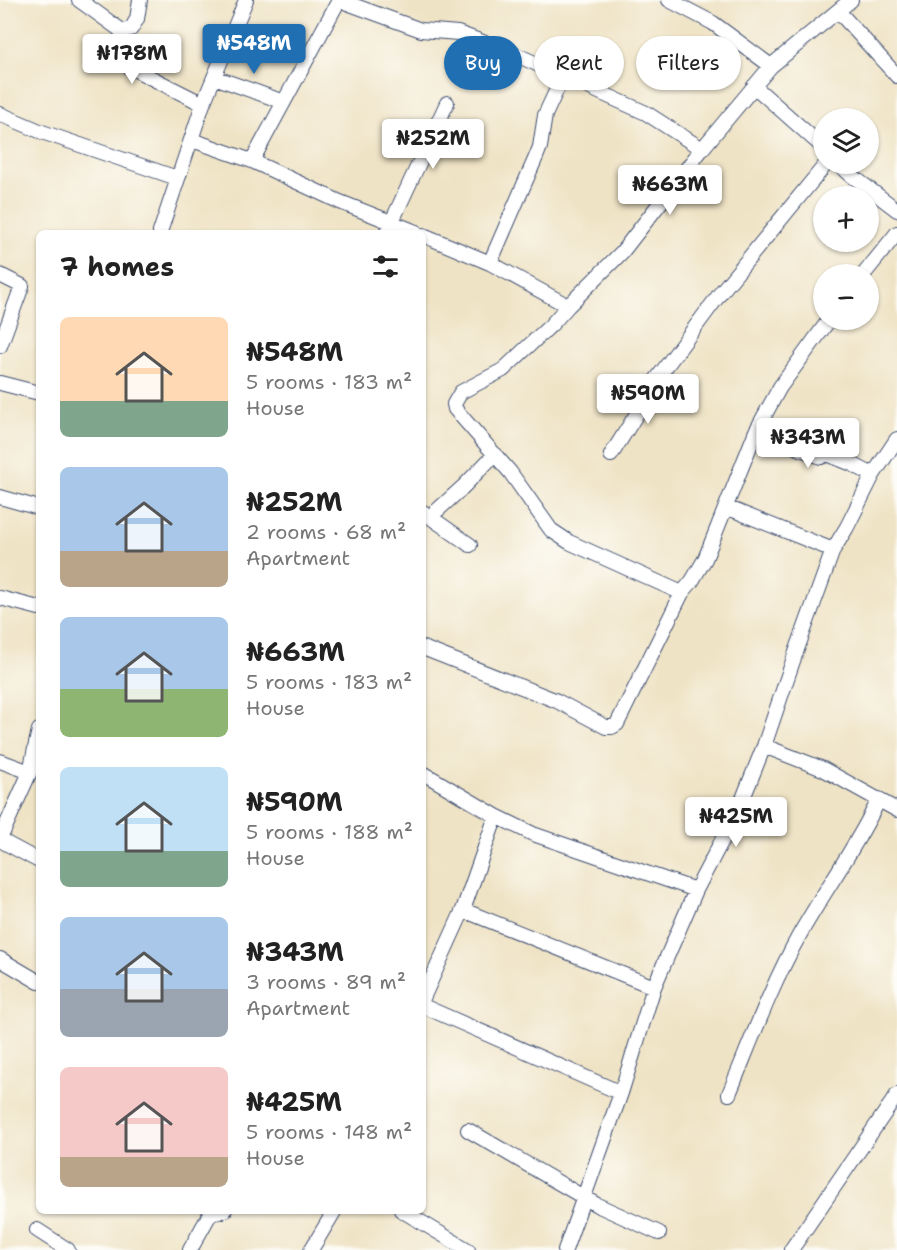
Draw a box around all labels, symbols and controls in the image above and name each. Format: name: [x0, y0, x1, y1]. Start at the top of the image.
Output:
pin: ₦548M: [212, 24, 296, 75]
text: ₦548M: [217, 30, 291, 56]
pin: ₦178M: [90, 34, 174, 85]
chip: Buy: [444, 36, 522, 90]
chip: Rent: [534, 36, 624, 90]
chip: Filters: [636, 36, 741, 90]
text: ₦178M: [96, 40, 168, 66]
map controls: [813, 108, 879, 330]
button: layers: [813, 108, 879, 174]
pin: ₦252M: [391, 119, 475, 170]
text: ₦252M: [396, 125, 470, 151]
pin: ₦663M: [628, 165, 712, 216]
text: ₦663M: [632, 171, 708, 197]
button: +: [813, 186, 879, 252]
text: 7 homes: [60, 249, 174, 284]
icon: filters: [369, 250, 402, 283]
button: −: [813, 264, 879, 330]
text: ₦548M: [246, 334, 343, 369]
icon: home: [108, 341, 180, 413]
text: 5 rooms · 183 m²: [246, 369, 412, 395]
pin: ₦590M: [606, 374, 690, 425]
text: ₦590M: [611, 380, 685, 406]
text: House: [246, 395, 305, 421]
pin: ₦343M: [766, 418, 850, 469]
text: ₦343M: [770, 424, 846, 450]
text: ₦252M: [246, 484, 343, 519]
icon: home: [108, 491, 180, 563]
text: 2 rooms · 68 m²: [246, 519, 406, 545]
text: Apartment: [246, 545, 350, 571]
text: ₦663M: [246, 634, 345, 669]
icon: home: [108, 641, 180, 713]
text: 5 rooms · 183 m²: [246, 669, 412, 695]
text: House: [246, 695, 305, 721]
text: ₦590M: [246, 784, 343, 819]
icon: home: [108, 791, 180, 863]
pin: ₦425M: [694, 797, 778, 848]
text: ₦425M: [699, 803, 773, 829]
text: 5 rooms · 188 m²: [246, 819, 413, 845]
text: House: [246, 845, 305, 871]
text: ₦343M: [246, 934, 344, 969]
icon: home: [108, 941, 180, 1013]
text: 3 rooms · 89 m²: [246, 969, 406, 995]
text: Apartment: [246, 995, 350, 1021]
text: ₦425M: [246, 1084, 342, 1119]
icon: home: [108, 1091, 180, 1163]
text: 5 rooms · 148 m²: [246, 1119, 412, 1145]
text: House: [246, 1145, 305, 1171]

